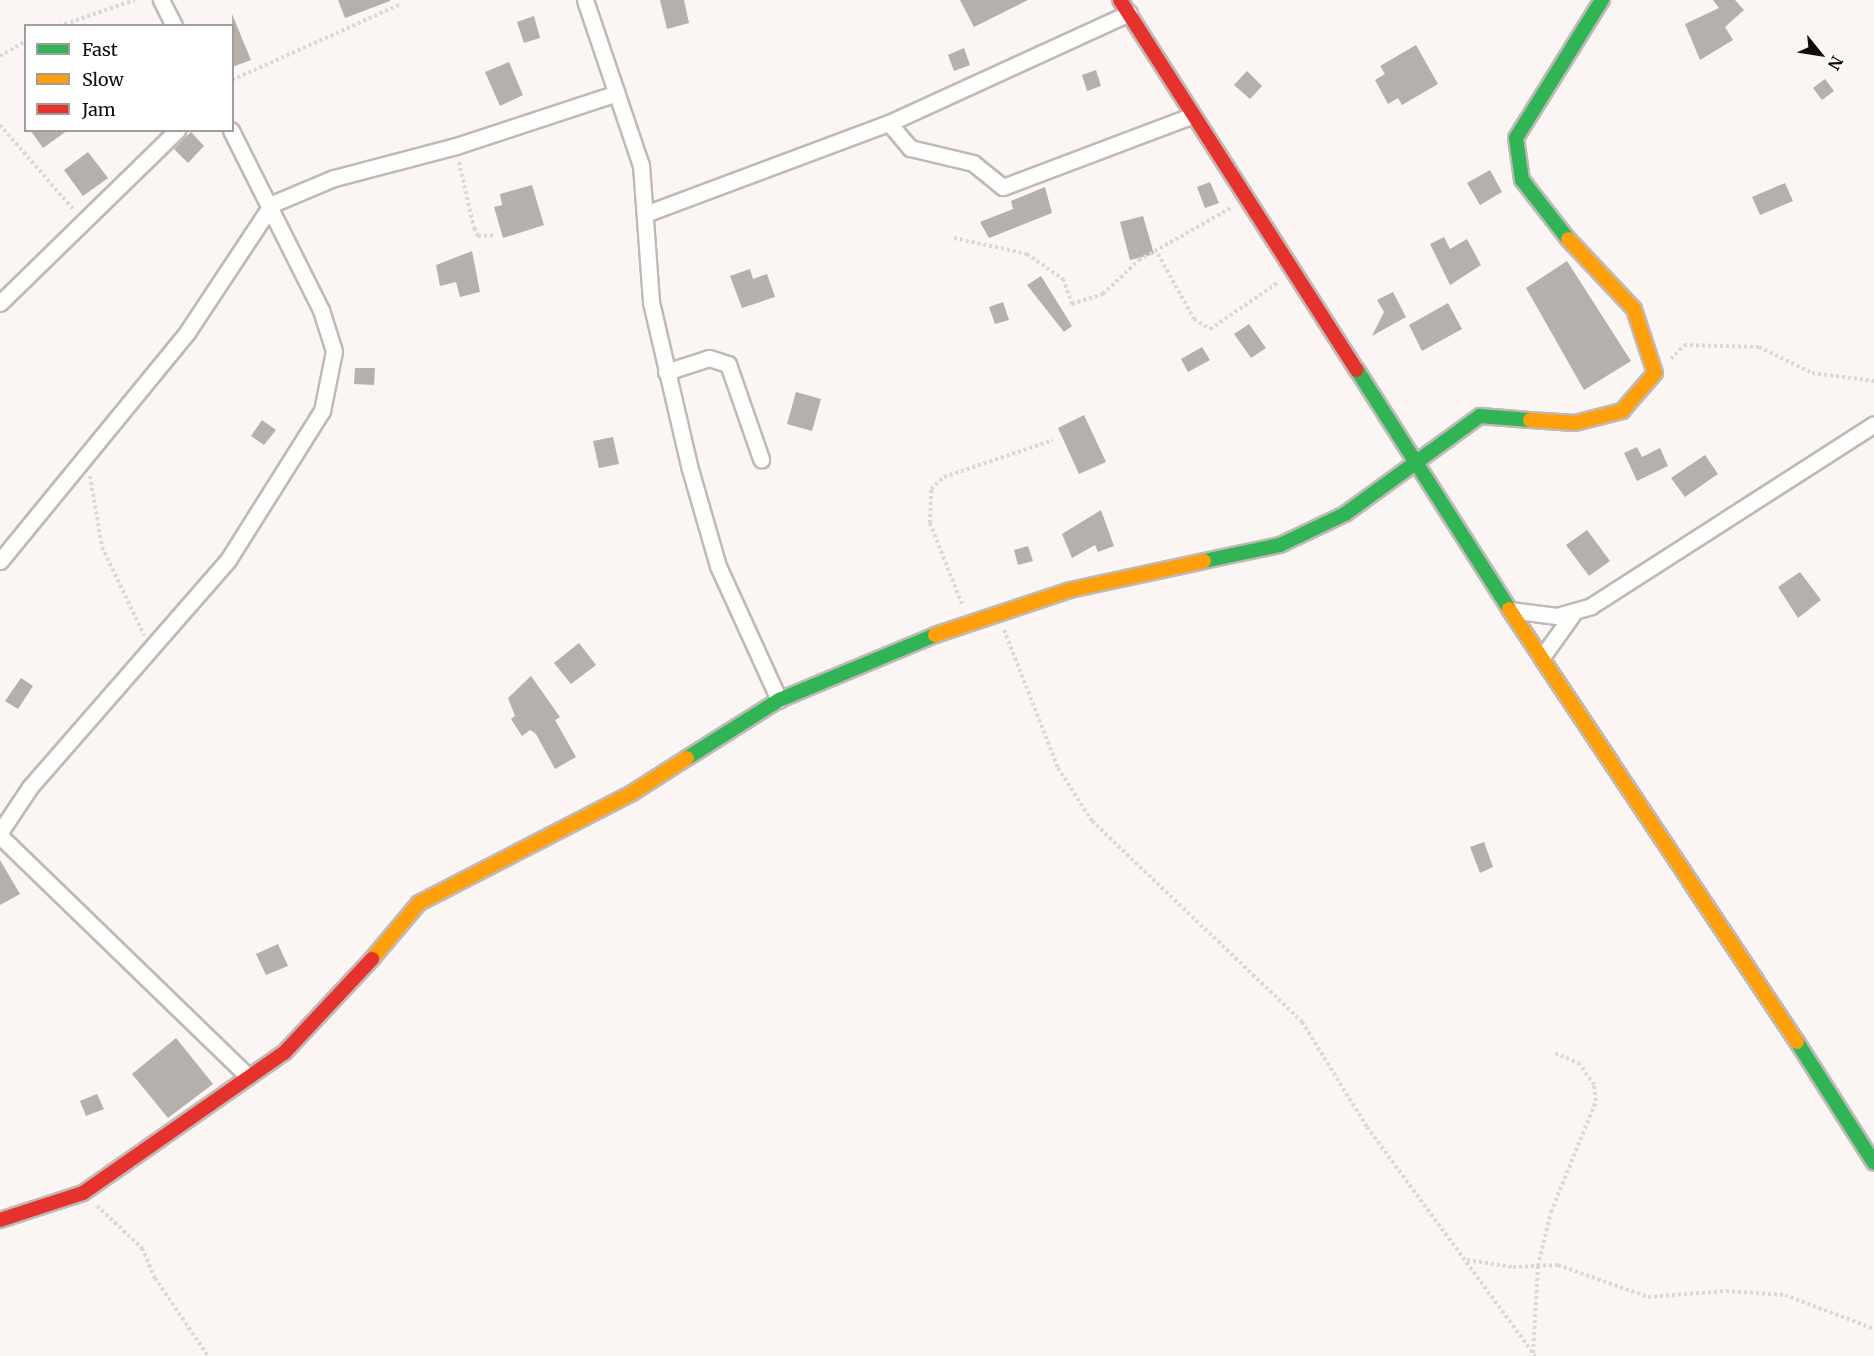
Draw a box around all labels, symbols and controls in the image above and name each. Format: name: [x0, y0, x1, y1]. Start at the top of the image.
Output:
legend: [24, 24, 234, 132]
north arrow: [1790, 24, 1850, 84]
text: Fast: [82, 38, 118, 61]
text: N: [1824, 53, 1847, 73]
text: Slow: [82, 68, 124, 91]
text: Jam: [82, 98, 116, 121]

